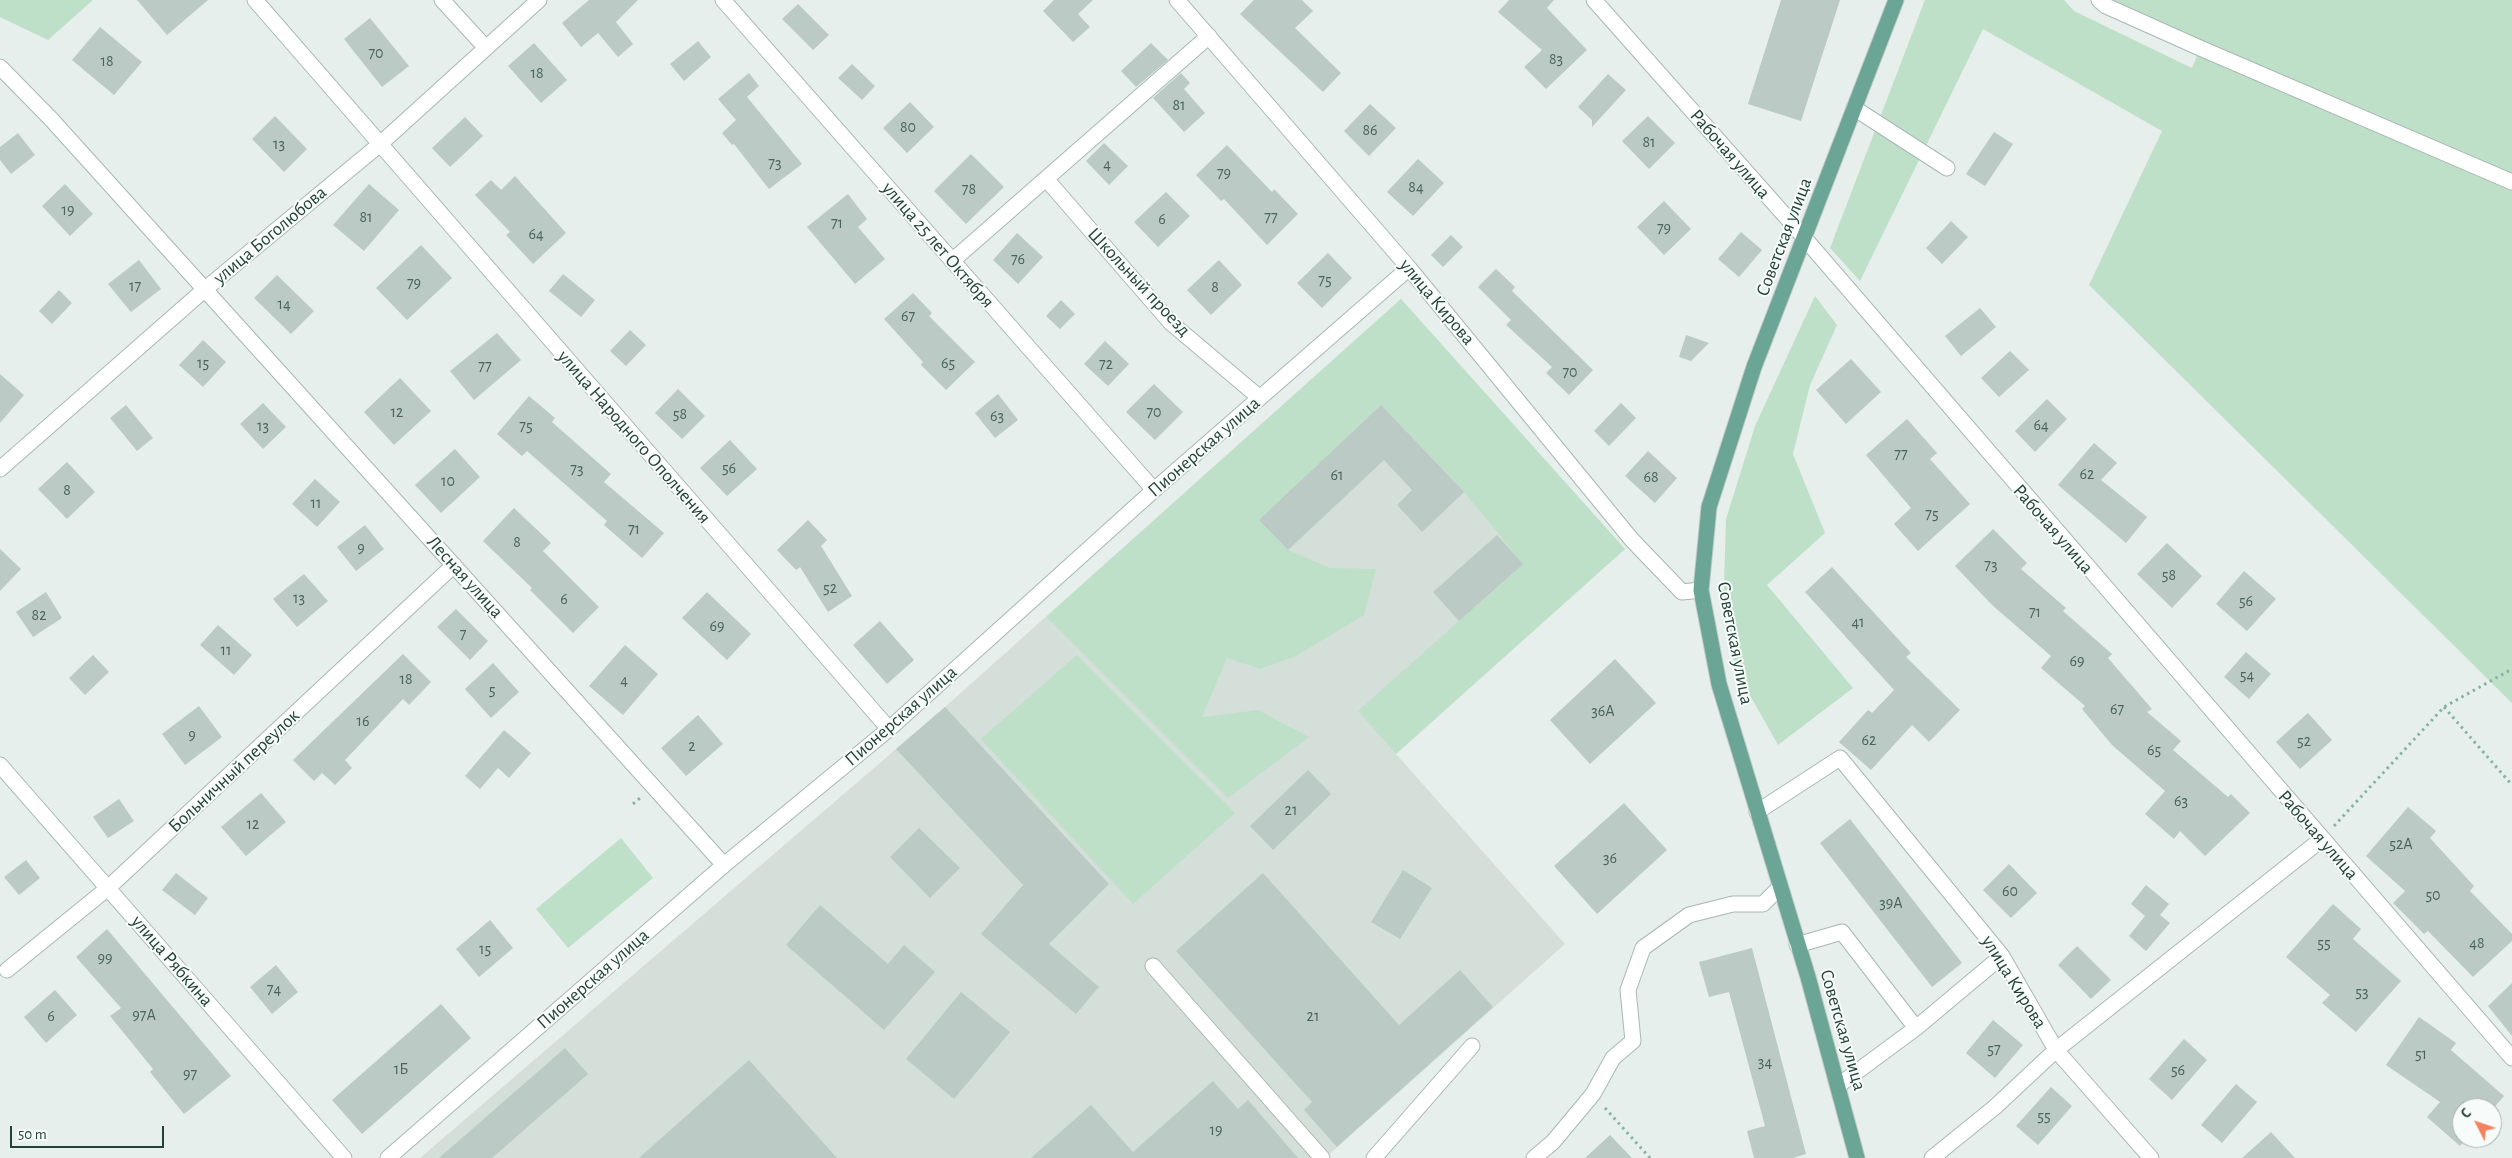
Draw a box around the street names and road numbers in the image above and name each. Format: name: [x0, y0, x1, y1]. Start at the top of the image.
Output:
street label: Рабочая улица: [1685, 105, 1775, 203]
street label: Советская улица: [1751, 175, 1817, 299]
street label: улица 25 лет Октября: [877, 177, 999, 313]
street label: улица Боголюбова: [209, 181, 331, 289]
street label: Школьный проезд: [1083, 223, 1195, 341]
street label: улица Кирова: [1394, 254, 1480, 350]
street label: улица Народного Ополчения: [552, 345, 716, 529]
street label: Пионерская улица: [1143, 392, 1265, 502]
street label: Рабочая улица: [2008, 480, 2098, 578]
street label: Лесная улица: [422, 531, 508, 623]
street label: Советская улица: [1712, 579, 1758, 707]
street label: Пионерская улица: [840, 661, 962, 771]
street label: Больничный переулок: [164, 704, 304, 838]
street label: Рабочая улица: [2273, 786, 2363, 884]
street label: улица Рябкина: [126, 911, 218, 1011]
street label: Пионерская улица: [532, 924, 654, 1034]
street label: улица Кирова: [1976, 931, 2052, 1033]
street label: Советская улица: [1815, 967, 1871, 1093]

